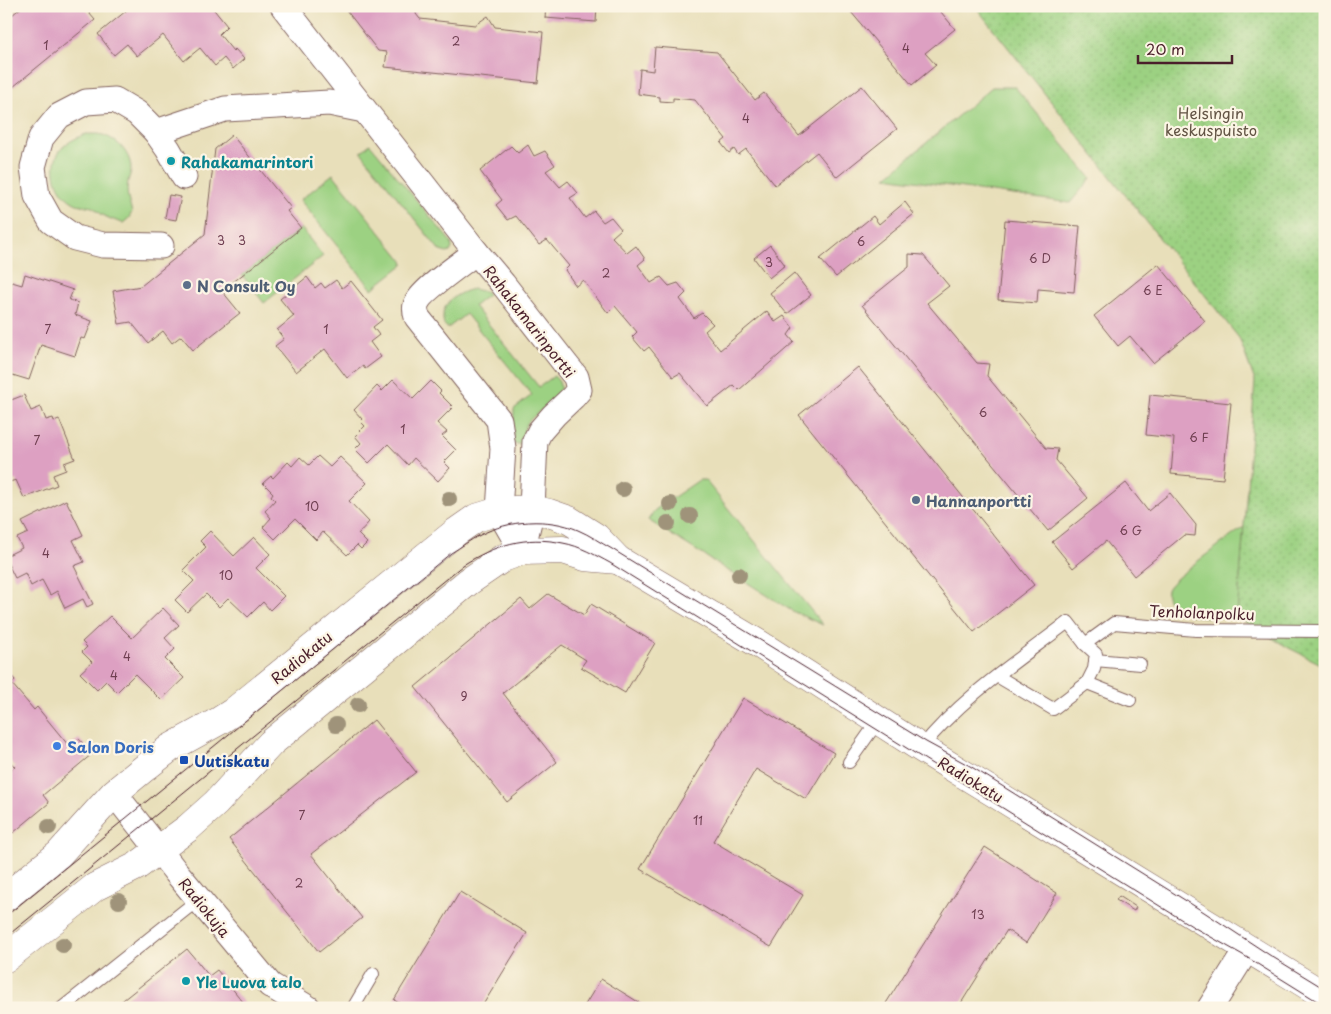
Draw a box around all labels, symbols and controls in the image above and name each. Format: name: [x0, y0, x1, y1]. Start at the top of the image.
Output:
house number: 2: [452, 32, 460, 50]
scale bar: [1138, 32, 1232, 64]
house number: 1: [43, 36, 49, 54]
text: 20 m: [1146, 37, 1185, 60]
house number: 4: [902, 39, 910, 57]
park label: Helsingin keskuspuisto: [1165, 101, 1257, 141]
house number: 4: [742, 109, 750, 127]
place label: Rahakamarintori: [181, 150, 313, 173]
marker: Rahakamarintori: [165, 155, 177, 167]
house number: 3: [217, 231, 225, 249]
house number: 3: [238, 231, 246, 249]
house number: 6: [857, 232, 865, 250]
house number: 6 D: [1029, 249, 1051, 267]
house number: 3: [765, 253, 773, 271]
street label: Rahakamarinportti: [479, 260, 581, 382]
house number: 2: [602, 264, 610, 282]
place label: N Consult Oy: [197, 274, 296, 297]
marker: N Consult Oy: [181, 279, 193, 291]
house number: 6 E: [1143, 281, 1163, 299]
house number: 7: [45, 320, 52, 338]
house number: 1: [323, 320, 329, 338]
house number: 6: [979, 403, 987, 421]
house number: 1: [400, 420, 406, 438]
house number: 6 F: [1189, 428, 1209, 446]
house number: 7: [34, 431, 41, 449]
place label: Hannanportti: [926, 489, 1031, 512]
marker: Hannanportti: [910, 494, 922, 506]
house number: 10: [305, 497, 319, 515]
house number: 6 G: [1120, 521, 1142, 539]
house number: 4: [42, 544, 50, 562]
house number: 10: [219, 566, 233, 584]
street label: Tenholanpolku: [1149, 599, 1255, 625]
street label: Radiokatu: [265, 625, 337, 689]
house number: 4: [123, 647, 131, 665]
house number: 4: [110, 666, 118, 684]
house number: 9: [460, 687, 468, 705]
place label: Salon Doris: [67, 735, 154, 758]
marker: Salon Doris: [51, 740, 63, 752]
place label: Uutiskatu: [194, 749, 270, 772]
street label: Radiokatu: [934, 750, 1008, 808]
marker: Uutiskatu: [178, 754, 190, 766]
house number: 7: [299, 806, 306, 824]
house number: 11: [693, 811, 703, 829]
street label: Radiokuja: [174, 872, 237, 942]
house number: 2: [295, 874, 303, 892]
house number: 13: [971, 905, 985, 923]
place label: Yle Luova talo: [196, 970, 302, 993]
marker: Yle Luova talo: [180, 975, 192, 987]

